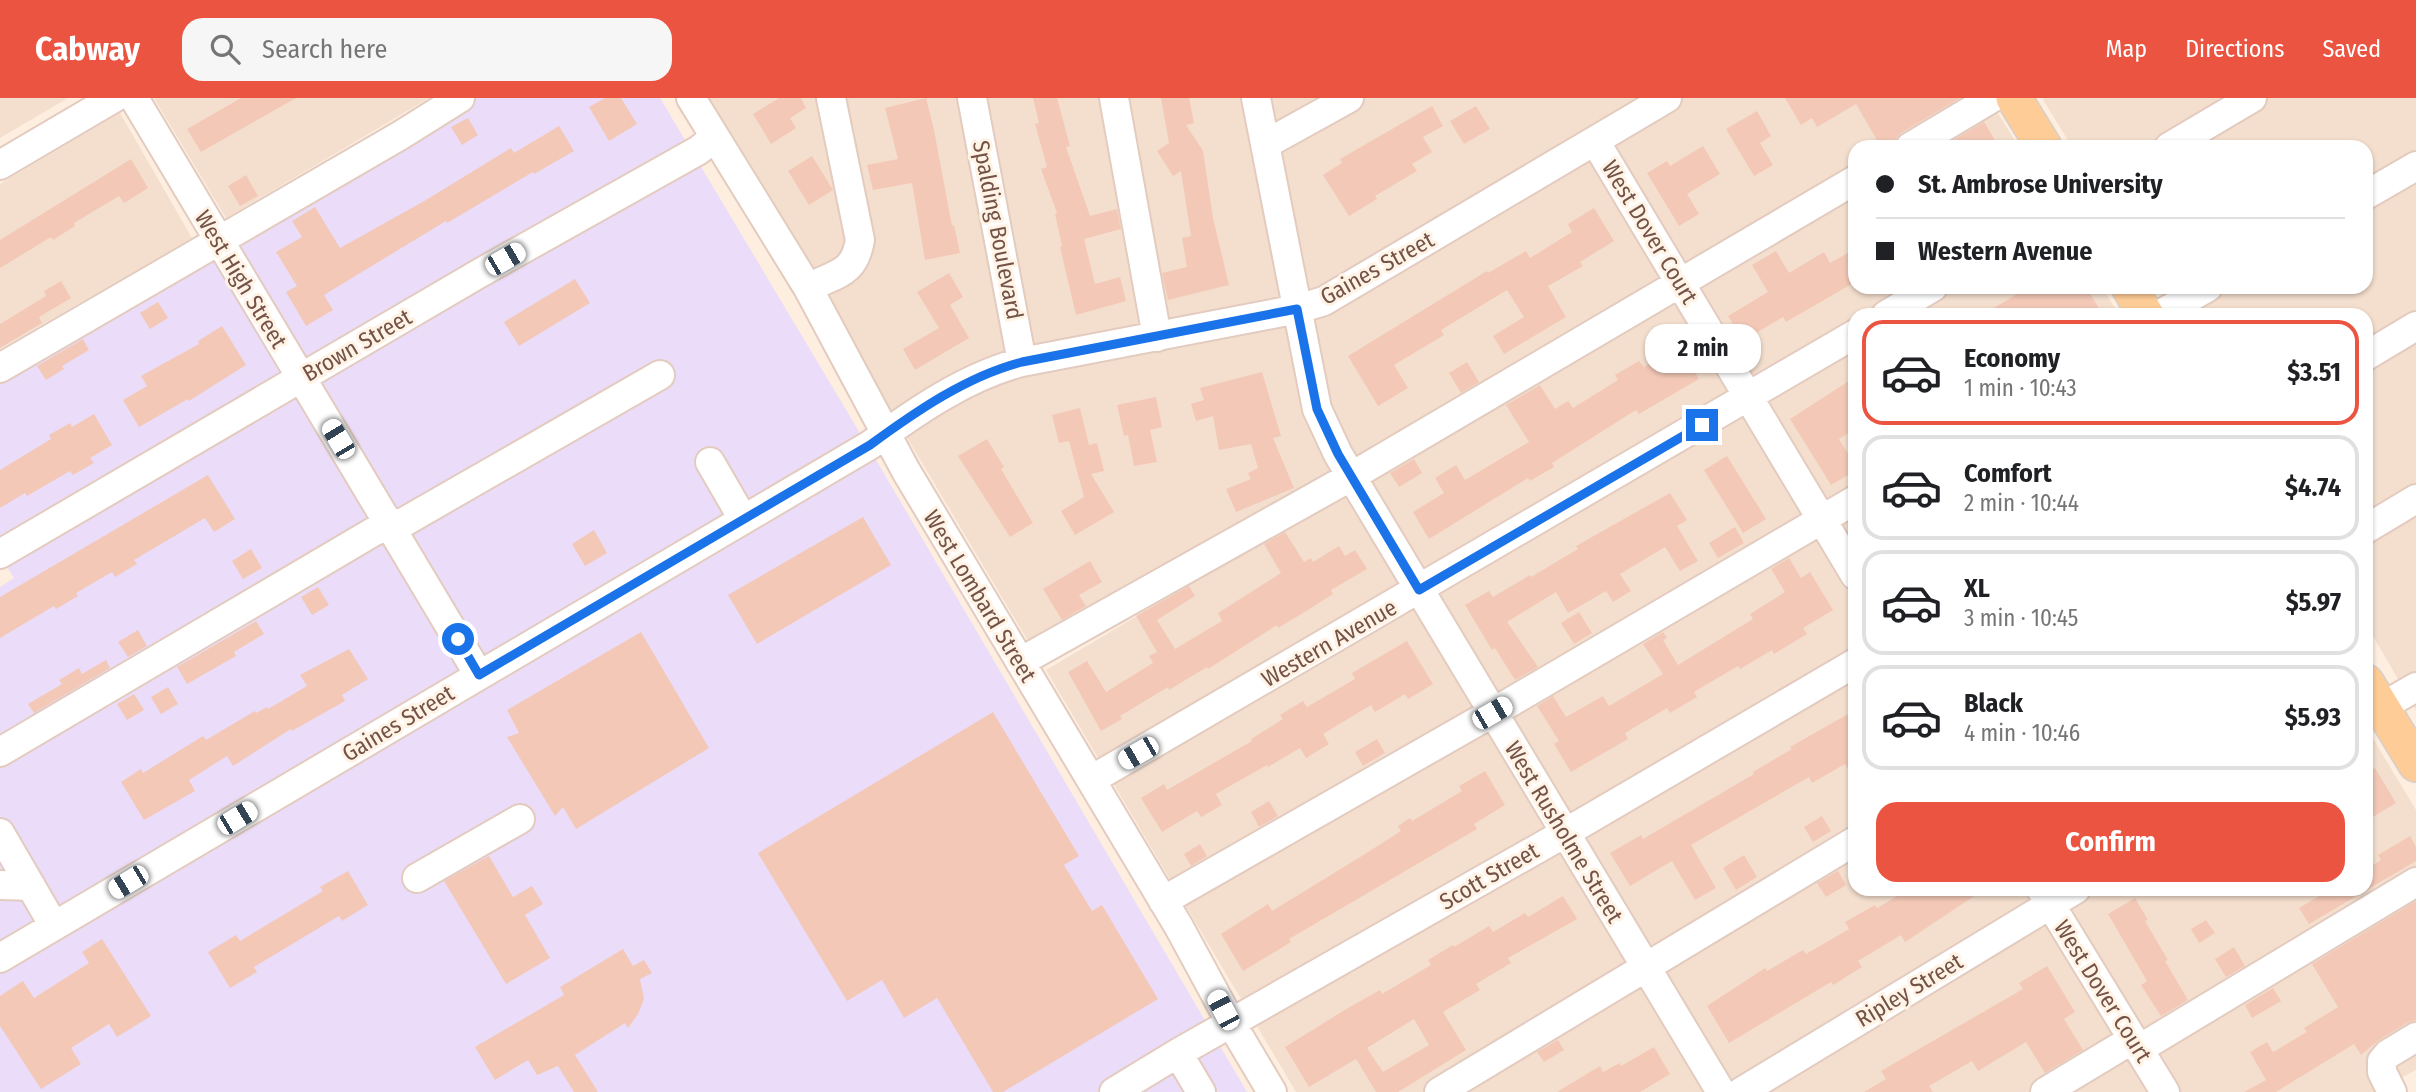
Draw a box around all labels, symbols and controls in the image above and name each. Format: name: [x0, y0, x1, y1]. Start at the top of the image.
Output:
search box: [182, 18, 672, 81]
text: Cabway: [35, 29, 140, 69]
icon: search: [206, 30, 244, 68]
text: Search here: [262, 34, 387, 65]
text: Map: [2106, 35, 2147, 63]
text: Directions: [2185, 35, 2284, 63]
text: Saved: [2322, 35, 2381, 63]
street label: Spalding Boulevard: [967, 138, 1029, 322]
street label: West Dover Court: [1596, 155, 1704, 309]
text: St. Ambrose University: [1918, 169, 2163, 200]
street label: West High Street: [189, 205, 293, 353]
street label: Gaines Street: [1315, 225, 1439, 311]
text: Western Avenue: [1918, 236, 2092, 267]
car: [482, 239, 529, 279]
street label: Brown Street: [298, 302, 417, 387]
callout: 2 min: [1644, 324, 1760, 372]
text: 2 min: [1678, 334, 1729, 362]
icon: car: [1880, 341, 1943, 404]
text: Economy: [1964, 343, 2060, 374]
text: $3.51: [2287, 357, 2341, 388]
text: 1 min · 10:43: [1964, 374, 2077, 402]
route end: [1686, 409, 1718, 441]
car: [319, 416, 358, 462]
icon: car: [1880, 456, 1943, 519]
text: Comfort: [1964, 458, 2052, 489]
text: $4.74: [2285, 472, 2341, 503]
text: 2 min · 10:44: [1964, 489, 2079, 517]
street label: West Lombard Street: [918, 505, 1043, 687]
icon: car: [1880, 571, 1943, 634]
text: XL: [1964, 573, 1990, 604]
text: $5.97: [2286, 587, 2341, 618]
street label: Western Avenue: [1256, 593, 1402, 693]
text: 3 min · 10:45: [1964, 604, 2078, 632]
route start: [442, 623, 474, 655]
street label: Gaines Street: [337, 678, 459, 767]
icon: car: [1880, 686, 1943, 749]
text: Black: [1964, 688, 2023, 719]
car: [1469, 693, 1516, 733]
text: $5.93: [2285, 702, 2341, 733]
text: 4 min · 10:46: [1964, 719, 2080, 747]
car: [1115, 733, 1162, 773]
street label: West Rusholme Street: [1499, 736, 1629, 928]
car: [214, 798, 261, 838]
button: Confirm: [1876, 802, 2345, 882]
street label: Scott Street: [1434, 836, 1544, 916]
car: [105, 862, 152, 902]
street label: West Dover Court: [2048, 915, 2158, 1068]
street label: Ripley Street: [1850, 947, 1968, 1033]
car: [1204, 987, 1243, 1033]

